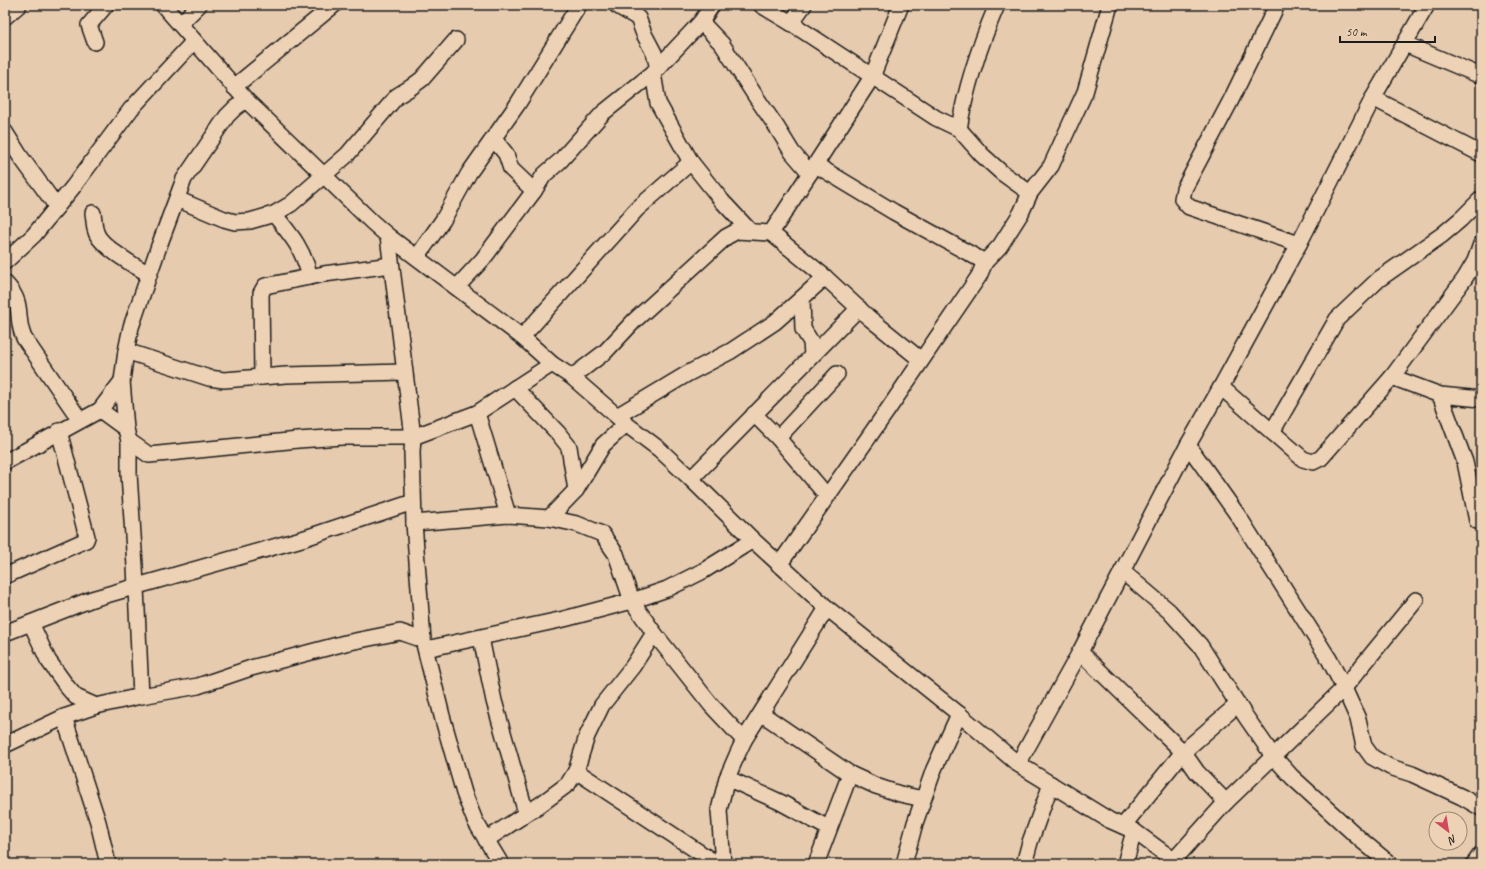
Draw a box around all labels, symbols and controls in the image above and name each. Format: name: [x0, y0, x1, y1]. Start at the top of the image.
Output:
scale bar: [1340, 18, 1435, 44]
text: 50 m: [1346, 24, 1368, 40]
north arrow: [1428, 811, 1468, 851]
text: N: [1445, 832, 1460, 848]

